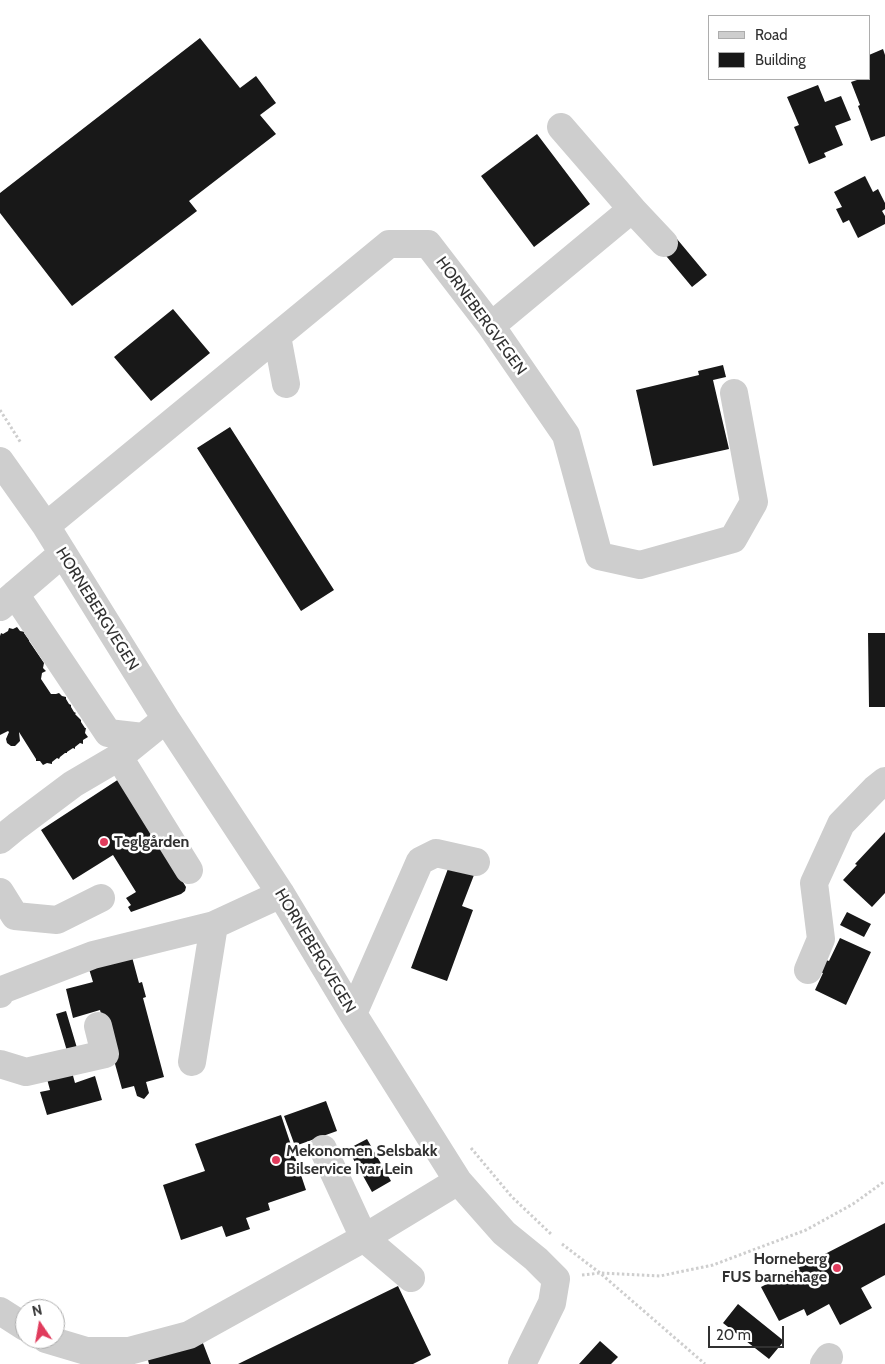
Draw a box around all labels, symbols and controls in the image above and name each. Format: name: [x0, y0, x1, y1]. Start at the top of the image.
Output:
legend: [708, 15, 870, 80]
text: Road: [755, 26, 788, 44]
text: Building: [755, 51, 806, 69]
street label: HORNEBERGVEGEN: [432, 253, 530, 379]
street label: HORNEBERGVEGEN: [51, 544, 143, 674]
place label: Teglgården: [114, 832, 189, 852]
marker: Teglgården: [98, 836, 110, 848]
street label: HORNEBERGVEGEN: [270, 885, 360, 1017]
place label: Mekonomen Selsbakk Bilservice Ivar Lein: [286, 1141, 438, 1179]
marker: Mekonomen Selsbakk Bilservice Ivar Lein: [270, 1154, 282, 1166]
place label: Horneberg FUS barnehage: [722, 1249, 827, 1287]
marker: Horneberg FUS barnehage: [831, 1262, 843, 1274]
north arrow: [15, 1299, 65, 1349]
text: N: [30, 1300, 44, 1320]
scale bar: [710, 1316, 786, 1348]
text: 20 m: [716, 1326, 751, 1344]

